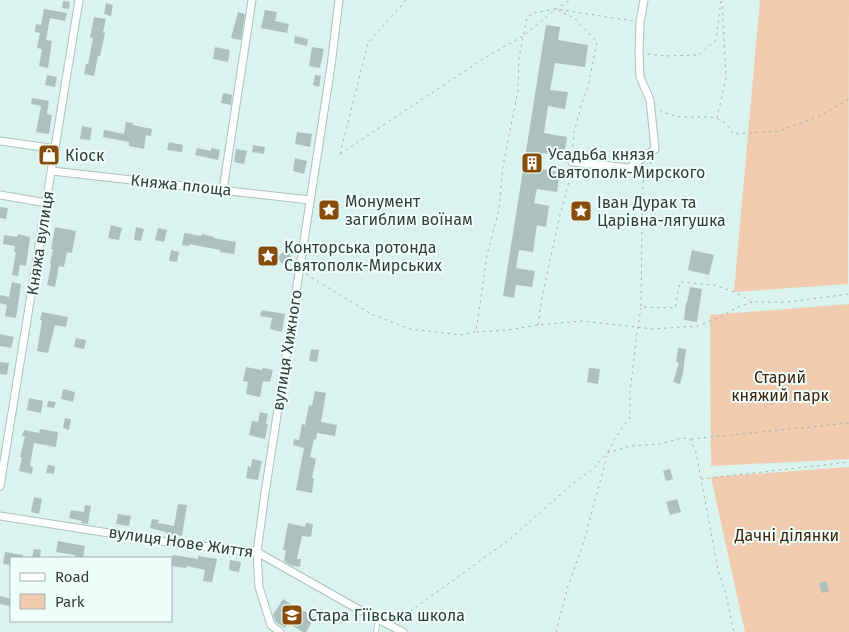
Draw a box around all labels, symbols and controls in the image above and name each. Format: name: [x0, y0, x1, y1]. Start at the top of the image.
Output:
shop icon: Кіоск: [37, 143, 61, 167]
place label: Усадьба князя Святополк-Мирского: [548, 145, 705, 182]
place label: Кіоск: [65, 146, 105, 165]
building icon: Усадьба князя Святополк-Мирского: [520, 151, 544, 175]
street label: Княжа площа: [130, 170, 232, 200]
street label: Княжа вулиця: [22, 189, 58, 297]
place label: Монумент загиблим воїнам: [345, 192, 473, 229]
place label: Іван Дурак та Царівна-лягушка: [597, 193, 726, 230]
place icon: Монумент загиблим воїнам: [317, 198, 341, 222]
place icon: Іван Дурак та Царівна-лягушка: [569, 199, 593, 223]
place label: Конторська ротонда Святополк-Мирських: [284, 238, 442, 275]
place icon: Конторська ротонда Святополк-Мирських: [256, 244, 280, 268]
street label: вулиця Хижного: [268, 288, 306, 412]
park label: Старий княжий парк: [731, 368, 829, 405]
street label: вулиця Нове Життя: [108, 522, 254, 562]
park label: Дачні ділянки: [734, 526, 839, 545]
legend: [10, 557, 172, 622]
text: Road: [55, 568, 90, 586]
text: Park: [55, 593, 85, 611]
school or university icon: Стара Гіївська школа: [280, 603, 304, 627]
place label: Стара Гіївська школа: [308, 606, 465, 625]

